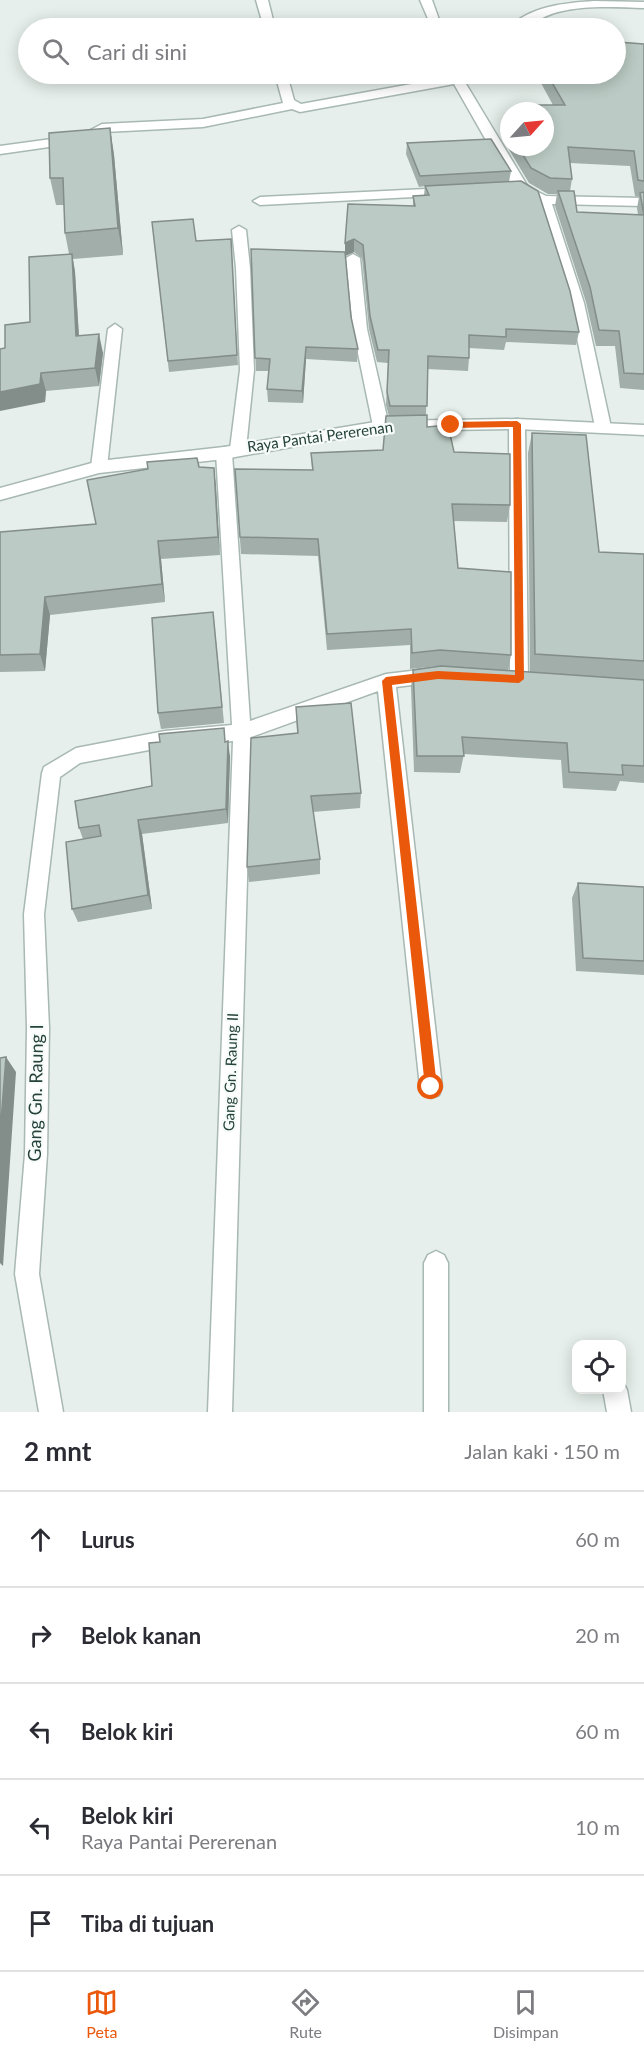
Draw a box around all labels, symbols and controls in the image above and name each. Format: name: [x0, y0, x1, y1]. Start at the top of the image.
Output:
search box: [18, 18, 626, 84]
icon: search: [39, 35, 72, 68]
text: Cari di sini: [87, 38, 187, 65]
north arrow: [500, 102, 554, 156]
route end: [437, 411, 463, 437]
street label: Raya Pantai Pererenan: [246, 417, 394, 455]
street label: Gang Gn. Raung II: [219, 1012, 241, 1131]
street label: Gang Gn. Raung I: [23, 1024, 47, 1162]
route start: [417, 1073, 443, 1099]
map controls: [572, 1340, 626, 1394]
button: locate: [572, 1340, 626, 1394]
text: 2 mnt: [24, 1435, 91, 1467]
text: Jalan kaki · 150 m: [464, 1439, 620, 1463]
icon: ahead: [24, 1523, 57, 1556]
text: Lurus: [81, 1526, 135, 1553]
text: 60 m: [575, 1527, 620, 1551]
icon: right: [24, 1619, 57, 1652]
text: Belok kanan: [81, 1622, 201, 1649]
text: 20 m: [575, 1623, 620, 1647]
icon: left: [24, 1715, 57, 1748]
text: Belok kiri: [81, 1718, 173, 1745]
text: 60 m: [575, 1719, 620, 1743]
text: Belok kiri: [81, 1802, 173, 1829]
icon: left: [24, 1811, 57, 1844]
text: 10 m: [575, 1815, 620, 1839]
text: Raya Pantai Pererenan: [81, 1829, 277, 1853]
icon: arrive: [24, 1907, 57, 1940]
text: Tiba di tujuan: [81, 1910, 214, 1937]
tab: Peta: [85, 1986, 118, 2041]
tab: Rute: [289, 1986, 322, 2041]
tab: Disimpan: [493, 1986, 559, 2041]

